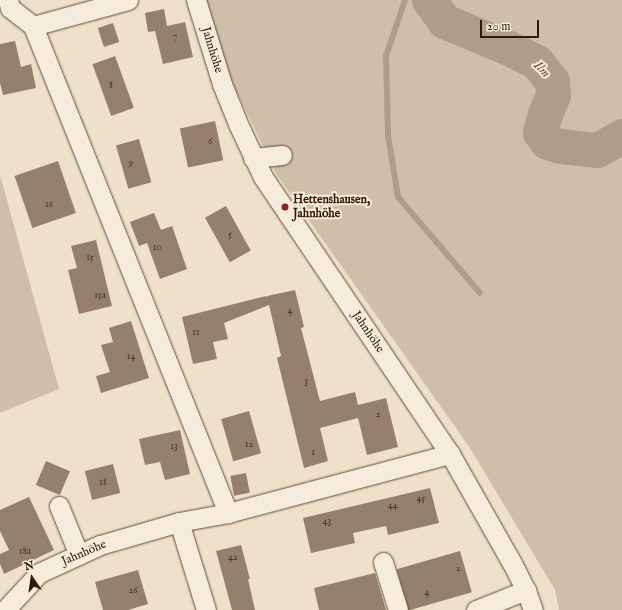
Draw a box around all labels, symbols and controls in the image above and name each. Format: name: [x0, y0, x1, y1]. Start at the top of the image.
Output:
scale bar: [482, 12, 541, 38]
text: 20 m: [487, 19, 510, 34]
street label: Jahnhöhe: [198, 25, 226, 75]
house number: 7: [173, 31, 177, 43]
water label: Ilm: [529, 58, 553, 82]
house number: 8: [109, 80, 113, 92]
house number: 6: [208, 136, 212, 148]
house number: 9: [129, 158, 133, 170]
place label: Hettenshausen, Jahnhöhe: [293, 193, 370, 221]
house number: 16: [45, 199, 53, 211]
marker: Hettenshausen, Jahnhöhe: [280, 202, 290, 212]
house number: 5: [228, 229, 232, 241]
house number: 10: [153, 242, 161, 254]
house number: 15: [86, 252, 94, 264]
house number: 15a: [94, 290, 106, 302]
house number: 4: [288, 305, 292, 317]
street label: Jahnhöhe: [349, 308, 387, 356]
house number: 11: [192, 327, 200, 339]
house number: 14: [127, 351, 135, 363]
house number: 3: [304, 376, 308, 388]
house number: 2: [376, 409, 380, 421]
house number: 12: [245, 439, 253, 451]
house number: 13: [170, 441, 178, 453]
house number: 1: [311, 447, 315, 459]
house number: 18: [99, 477, 107, 489]
house number: 45: [417, 493, 425, 505]
house number: 44: [388, 500, 398, 512]
house number: 43: [323, 516, 331, 528]
street label: Jahnhöhe: [59, 537, 109, 569]
house number: 18a: [19, 546, 31, 558]
house number: 42: [228, 552, 238, 564]
north arrow: [12, 558, 52, 598]
text: N: [23, 558, 36, 574]
house number: 2: [456, 563, 460, 575]
house number: 26: [129, 585, 137, 597]
house number: 4: [425, 587, 429, 599]

